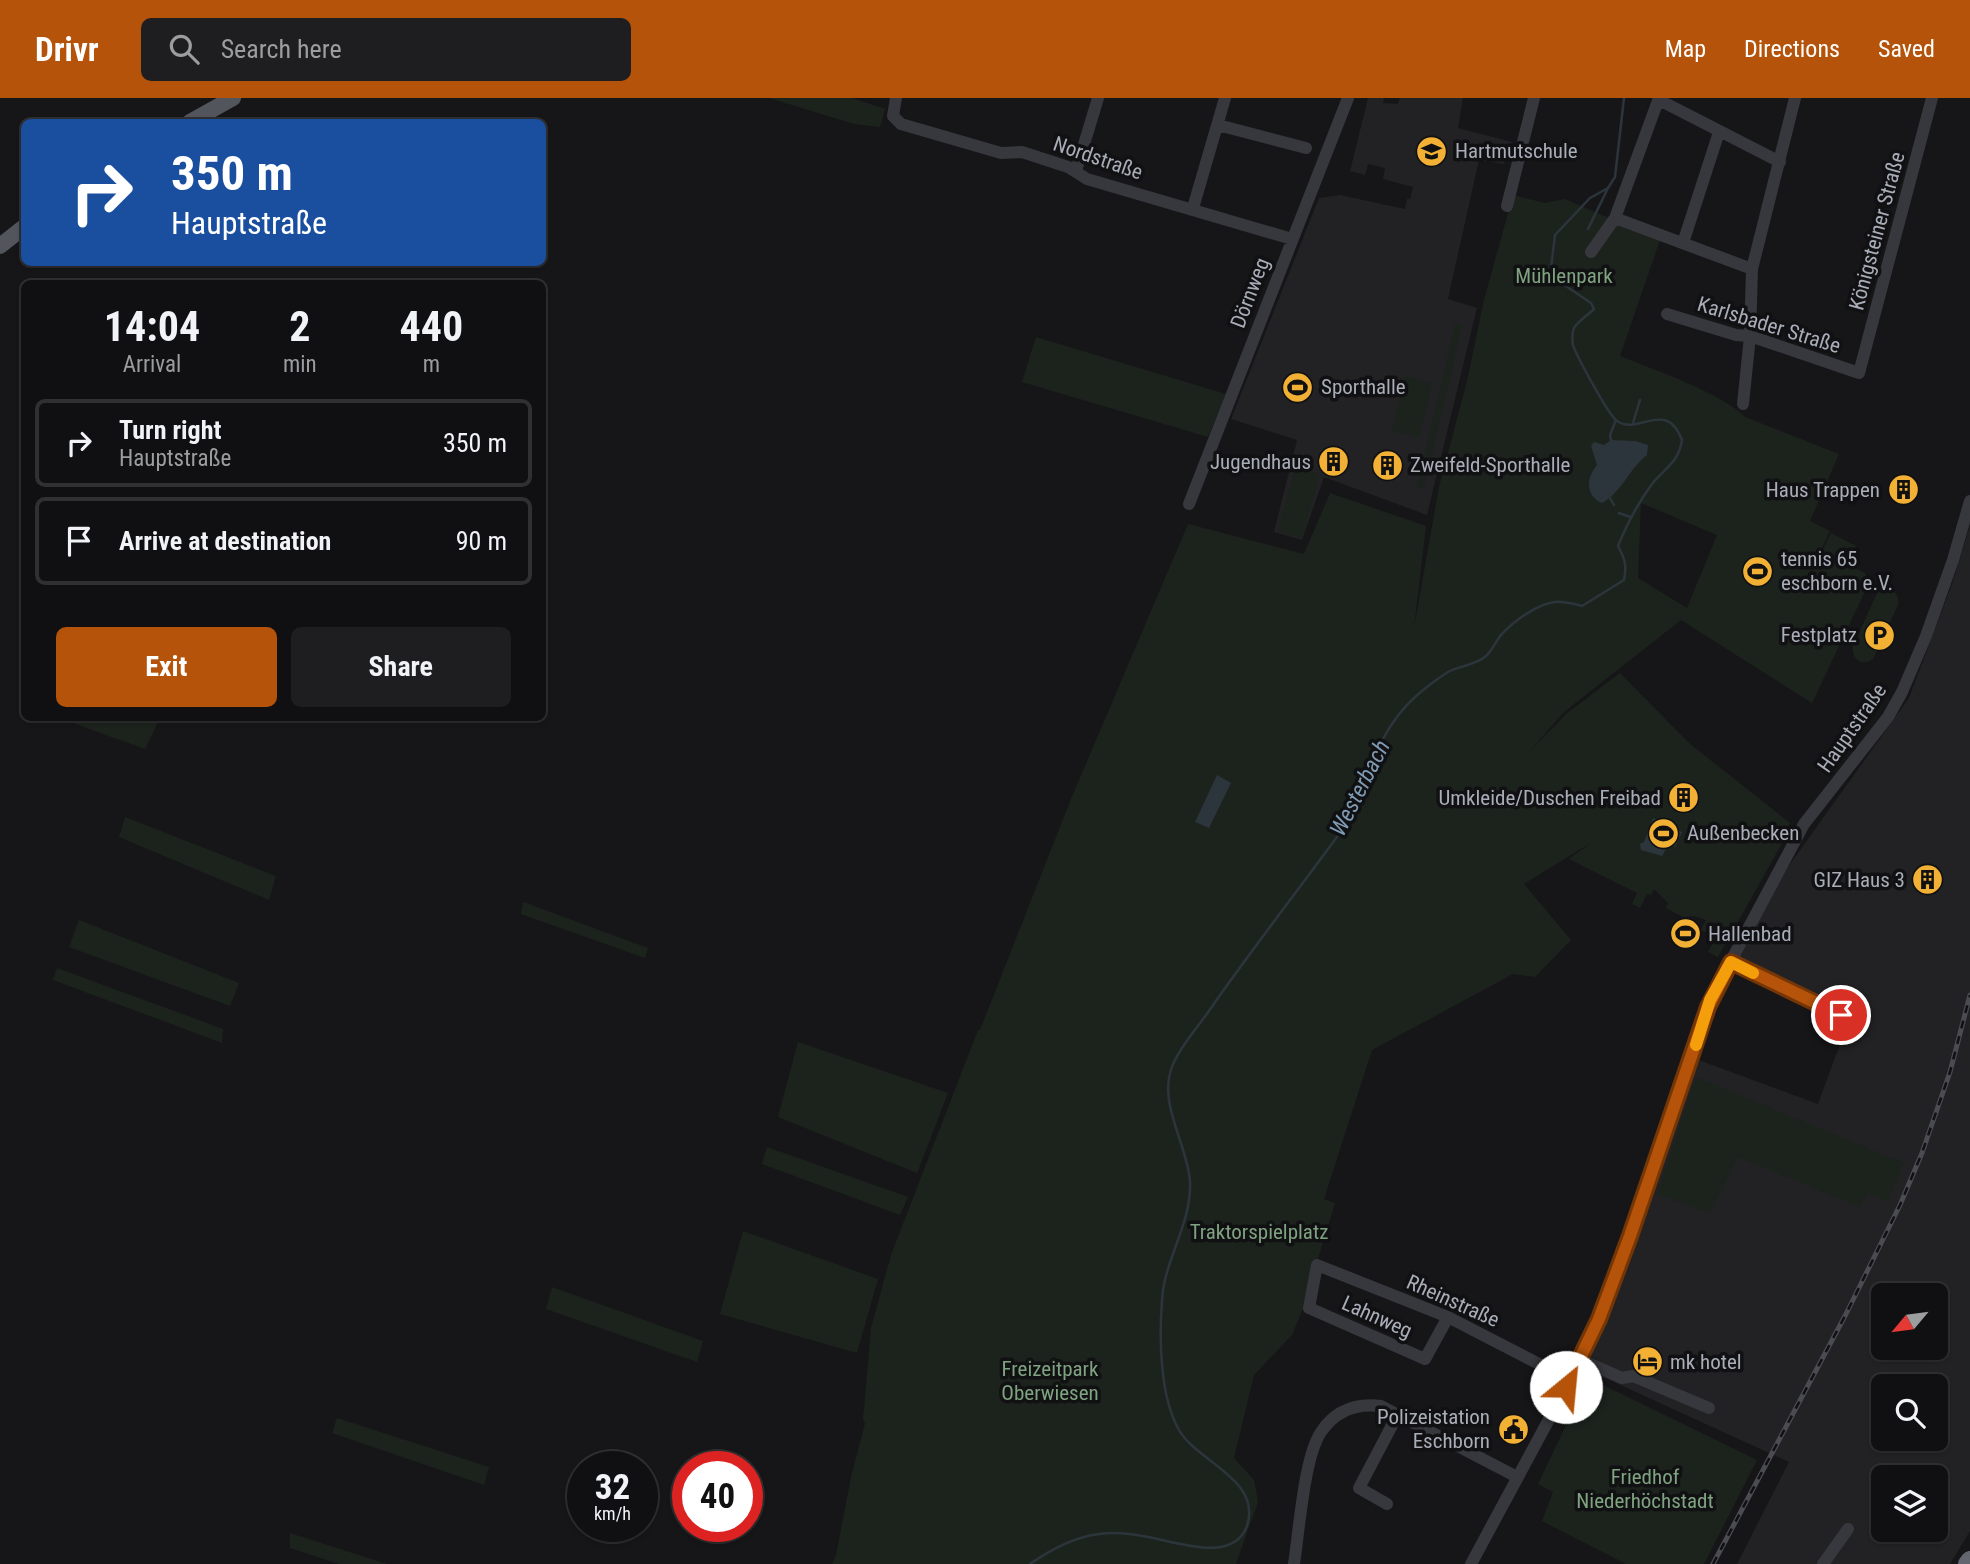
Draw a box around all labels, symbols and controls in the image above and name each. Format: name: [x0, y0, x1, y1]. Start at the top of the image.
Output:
search box: [141, 18, 631, 81]
text: Drivr: [35, 30, 99, 69]
icon: search: [165, 30, 203, 68]
text: Search here: [221, 34, 342, 64]
text: Map: [1665, 35, 1706, 63]
text: Directions: [1744, 35, 1840, 63]
text: Saved: [1878, 35, 1935, 63]
street label: Nordstraße: [1050, 132, 1146, 185]
school or university icon: Hartmutschule: [1415, 134, 1449, 168]
place label: Hartmutschule: [1455, 139, 1578, 163]
text: 350 m: [171, 145, 293, 202]
icon: right: [56, 147, 147, 238]
street label: Königsteiner Straße: [1844, 149, 1910, 313]
text: Hauptstraße: [171, 204, 327, 242]
street label: Dörnweg: [1226, 255, 1274, 331]
park label: Mühlenpark: [1515, 264, 1613, 288]
street label: Karlsbader Straße: [1695, 292, 1843, 358]
text: 14:04: [104, 302, 200, 351]
text: 2: [289, 302, 310, 351]
text: 440: [399, 302, 463, 351]
text: Arrival: [123, 351, 181, 378]
text: min: [283, 351, 317, 378]
text: m: [423, 351, 440, 378]
sports icon: Sporthalle: [1281, 370, 1315, 404]
place label: Sporthalle: [1321, 375, 1406, 399]
text: Turn right: [119, 415, 221, 445]
icon: right: [60, 424, 98, 462]
text: 350 m: [443, 428, 507, 458]
text: Hauptstraße: [119, 445, 231, 472]
building icon: Jugendhaus: [1317, 445, 1351, 479]
building icon: Zweifeld-Sporthalle: [1370, 448, 1404, 482]
place label: Jugendhaus: [1210, 450, 1311, 474]
place label: Zweifeld-Sporthalle: [1410, 453, 1570, 477]
building icon: Haus Trappen: [1886, 473, 1920, 507]
place label: Haus Trappen: [1766, 478, 1880, 502]
icon: arrive: [60, 522, 98, 560]
text: Arrive at destination: [119, 526, 331, 556]
text: 90 m: [456, 526, 507, 556]
place label: tennis 65 eschborn e.V.: [1781, 547, 1893, 595]
sports icon: tennis 65 eschborn e.V.: [1741, 554, 1775, 588]
parking icon: Festplatz: [1863, 618, 1897, 652]
place label: Festplatz: [1781, 623, 1857, 647]
button: Exit: [56, 627, 277, 707]
button: Share: [291, 627, 511, 707]
street label: Hauptstraße: [1813, 679, 1891, 777]
water label: Westerbach: [1324, 736, 1396, 840]
building icon: Umkleide/Duschen Freibad: [1667, 781, 1701, 815]
place label: Umkleide/Duschen Freibad: [1438, 786, 1661, 810]
sports icon: Außenbecken: [1647, 816, 1681, 850]
place label: Außenbecken: [1687, 821, 1799, 845]
building icon: GIZ Haus 3: [1911, 863, 1945, 897]
place label: GIZ Haus 3: [1814, 868, 1905, 892]
sports icon: Hallenbad: [1668, 917, 1702, 951]
place label: Hallenbad: [1708, 922, 1792, 946]
pin: [1811, 985, 1871, 1045]
icon: arrive: [1822, 996, 1860, 1034]
park label: Traktorspielplatz: [1190, 1220, 1328, 1244]
street label: Rheinstraße: [1403, 1270, 1503, 1332]
north arrow: [1871, 1283, 1948, 1360]
map controls: [1871, 1283, 1948, 1542]
street label: Lahnweg: [1338, 1291, 1416, 1343]
hotel icon: mk hotel: [1630, 1345, 1664, 1379]
position arrow: [1529, 1350, 1603, 1424]
place label: mk hotel: [1670, 1350, 1742, 1374]
park label: Freizeitpark Oberwiesen: [1001, 1357, 1099, 1405]
button: search: [1871, 1374, 1948, 1451]
place label: Polizeistation Eschborn: [1377, 1405, 1490, 1453]
public building icon: Polizeistation Eschborn: [1496, 1412, 1530, 1446]
speed limit sign: 40: [672, 1451, 763, 1542]
park label: Friedhof Niederhöchstadt: [1576, 1465, 1714, 1513]
button: layers: [1871, 1465, 1948, 1542]
text: 32: [595, 1467, 630, 1508]
text: km/h: [594, 1503, 631, 1524]

